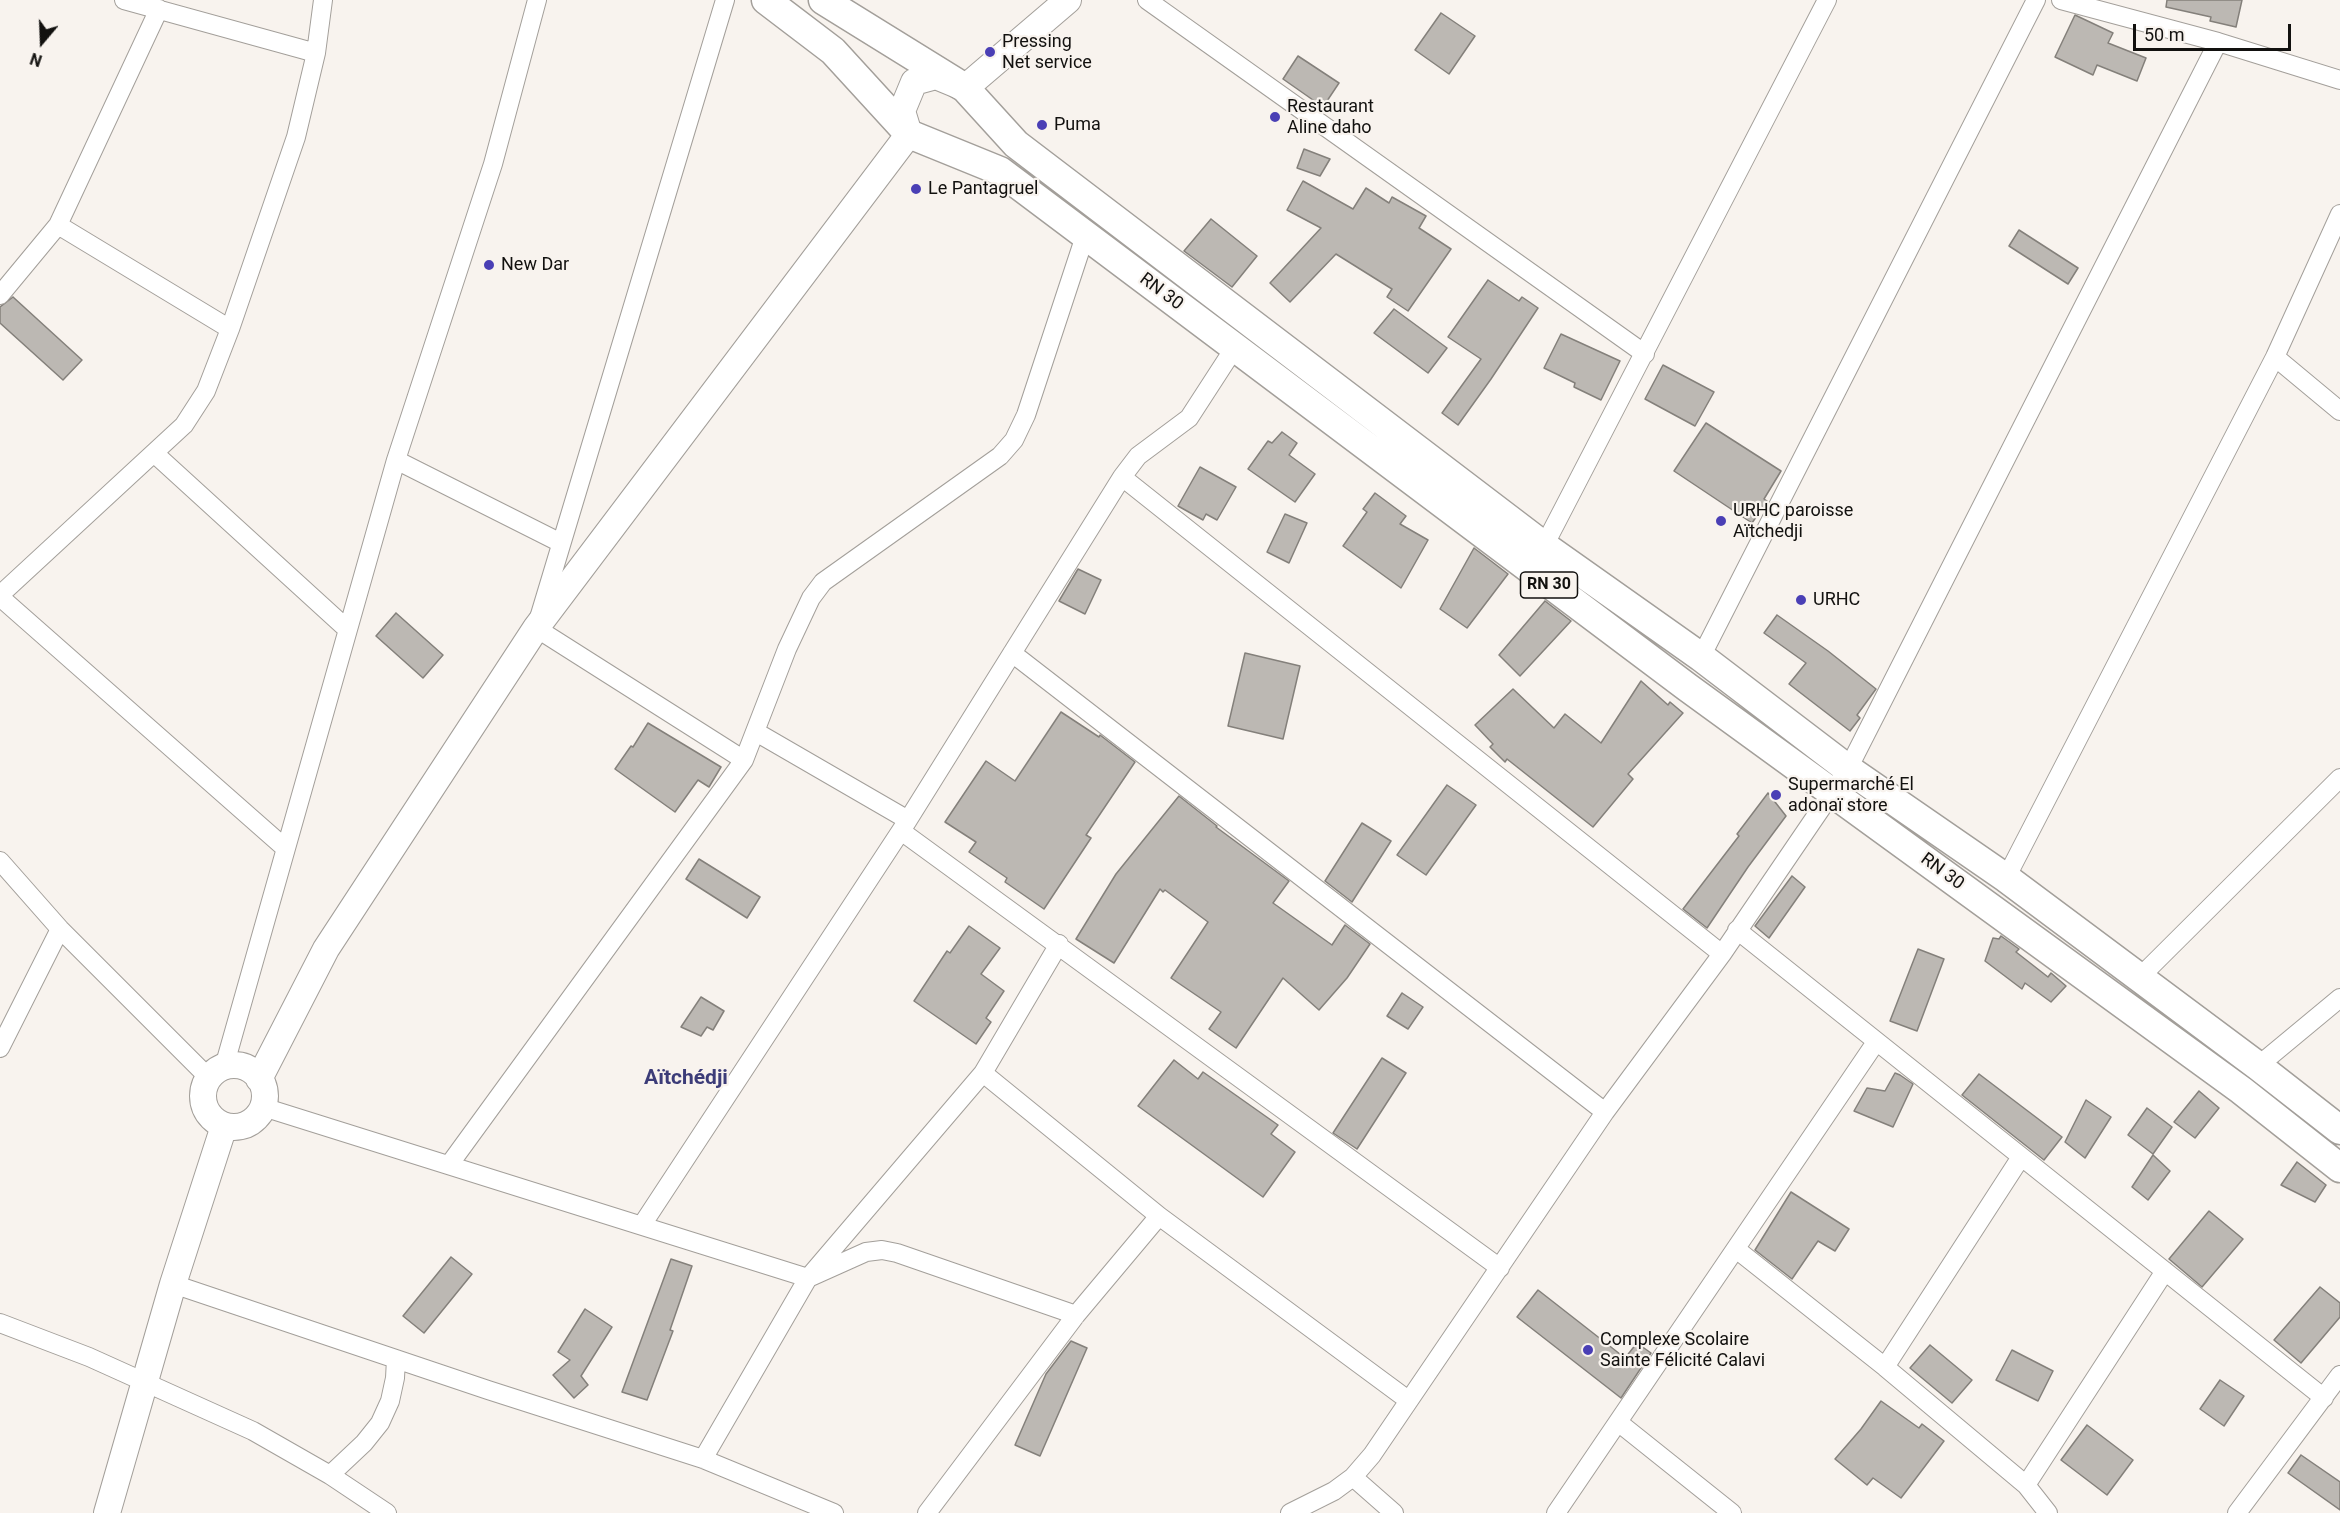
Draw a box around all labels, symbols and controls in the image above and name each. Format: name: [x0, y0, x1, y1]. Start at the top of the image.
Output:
north arrow: [12, 12, 72, 72]
scale bar: [2136, 12, 2294, 50]
text: 50 m: [2144, 24, 2184, 45]
place label: Pressing Net service: [1002, 31, 1092, 74]
marker: Pressing Net service: [983, 45, 997, 59]
text: N: [28, 49, 44, 70]
place label: Restaurant Aline daho: [1287, 96, 1374, 138]
marker: Restaurant Aline daho: [1268, 110, 1282, 124]
place label: Puma: [1054, 114, 1101, 136]
marker: Puma: [1035, 118, 1049, 132]
place label: Le Pantagruel: [928, 178, 1038, 200]
marker: Le Pantagruel: [909, 182, 923, 196]
place label: New Dar: [501, 254, 569, 276]
marker: New Dar: [482, 258, 496, 272]
street label: RN 30: [1135, 269, 1187, 315]
place label: URHC paroisse Aïtchedji: [1733, 500, 1853, 542]
marker: URHC paroisse Aïtchedji: [1714, 514, 1728, 528]
road number: RN 30: [1520, 572, 1578, 598]
place label: URHC: [1813, 589, 1860, 611]
marker: URHC: [1794, 593, 1808, 607]
place label: Supermarché El adonaï store: [1788, 774, 1914, 816]
marker: Supermarché El adonaï store: [1769, 788, 1783, 802]
street label: RN 30: [1916, 849, 1968, 895]
district label: Aïtchédji: [644, 1066, 728, 1092]
place label: Complexe Scolaire Sainte Félicité Calavi: [1600, 1329, 1765, 1372]
marker: Complexe Scolaire Sainte Félicité Calavi: [1581, 1343, 1595, 1357]

